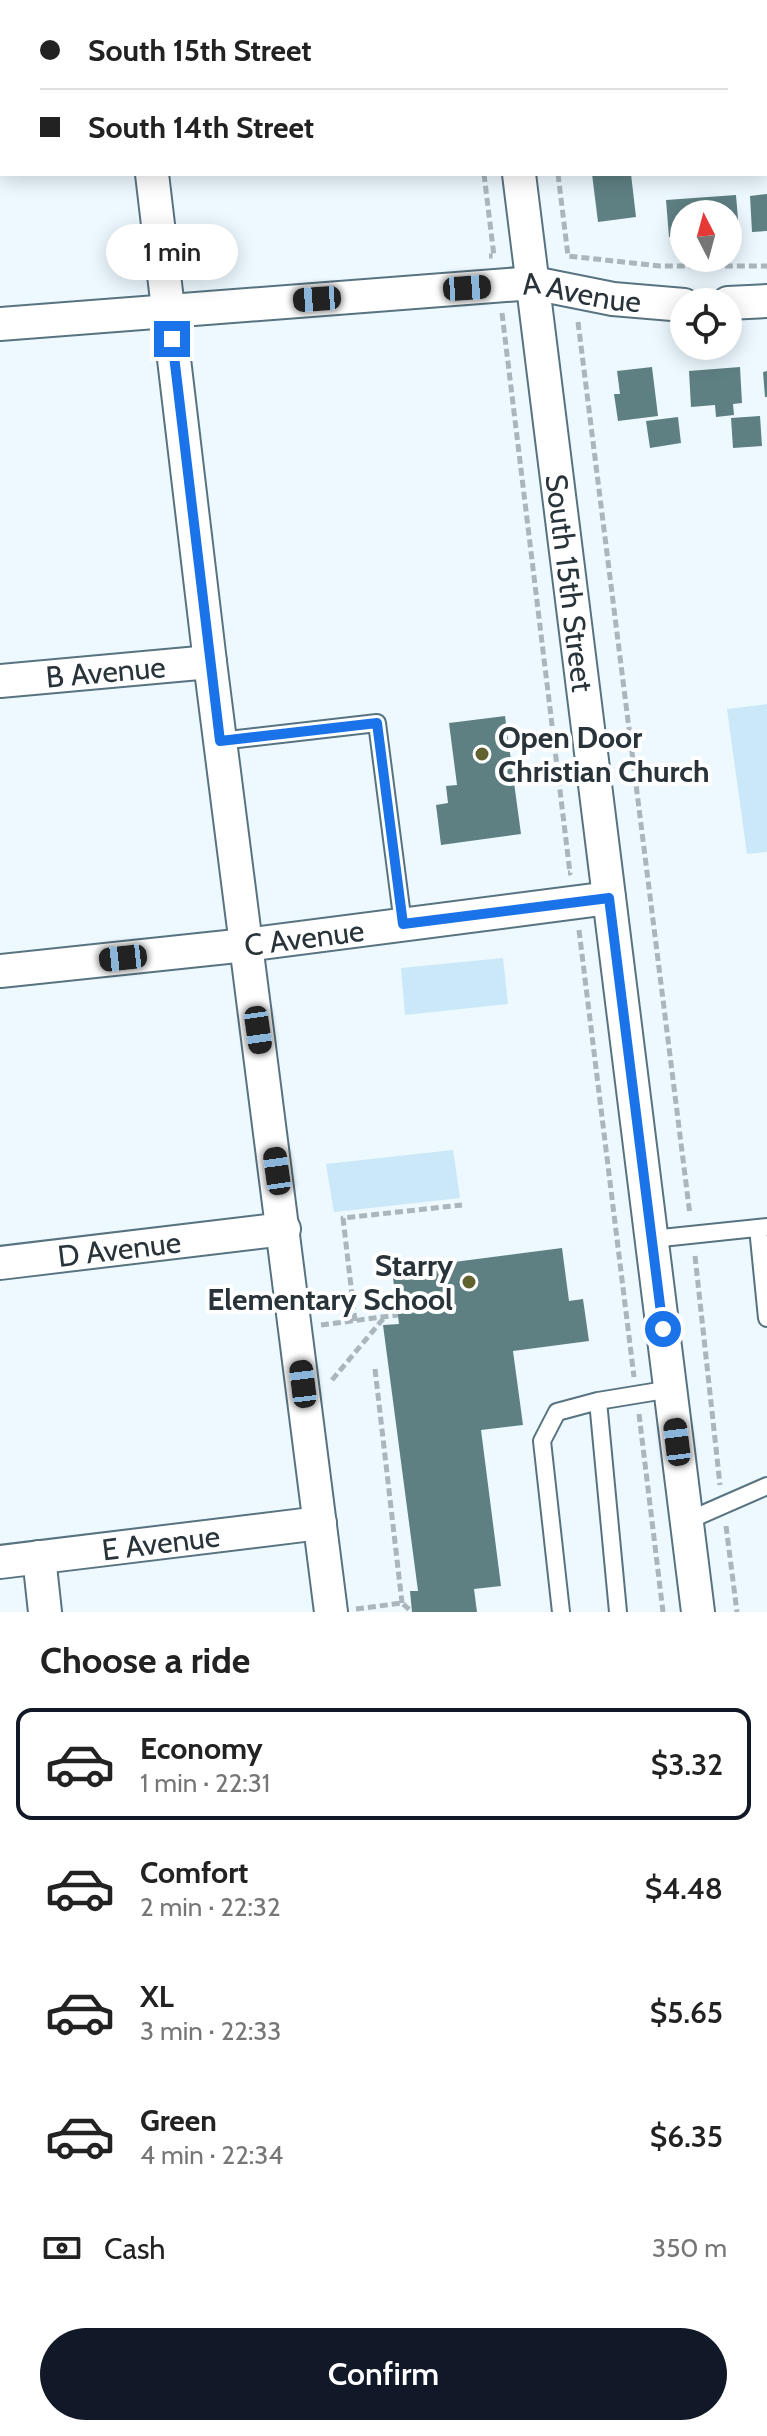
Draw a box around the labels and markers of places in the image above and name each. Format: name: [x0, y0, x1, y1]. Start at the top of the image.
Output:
place label: Open Door Christian Church: [498, 719, 709, 790]
marker: Open Door Christian Church: [473, 745, 491, 763]
place label: Starry Elementary School: [207, 1247, 454, 1318]
marker: Starry Elementary School: [460, 1273, 478, 1291]

